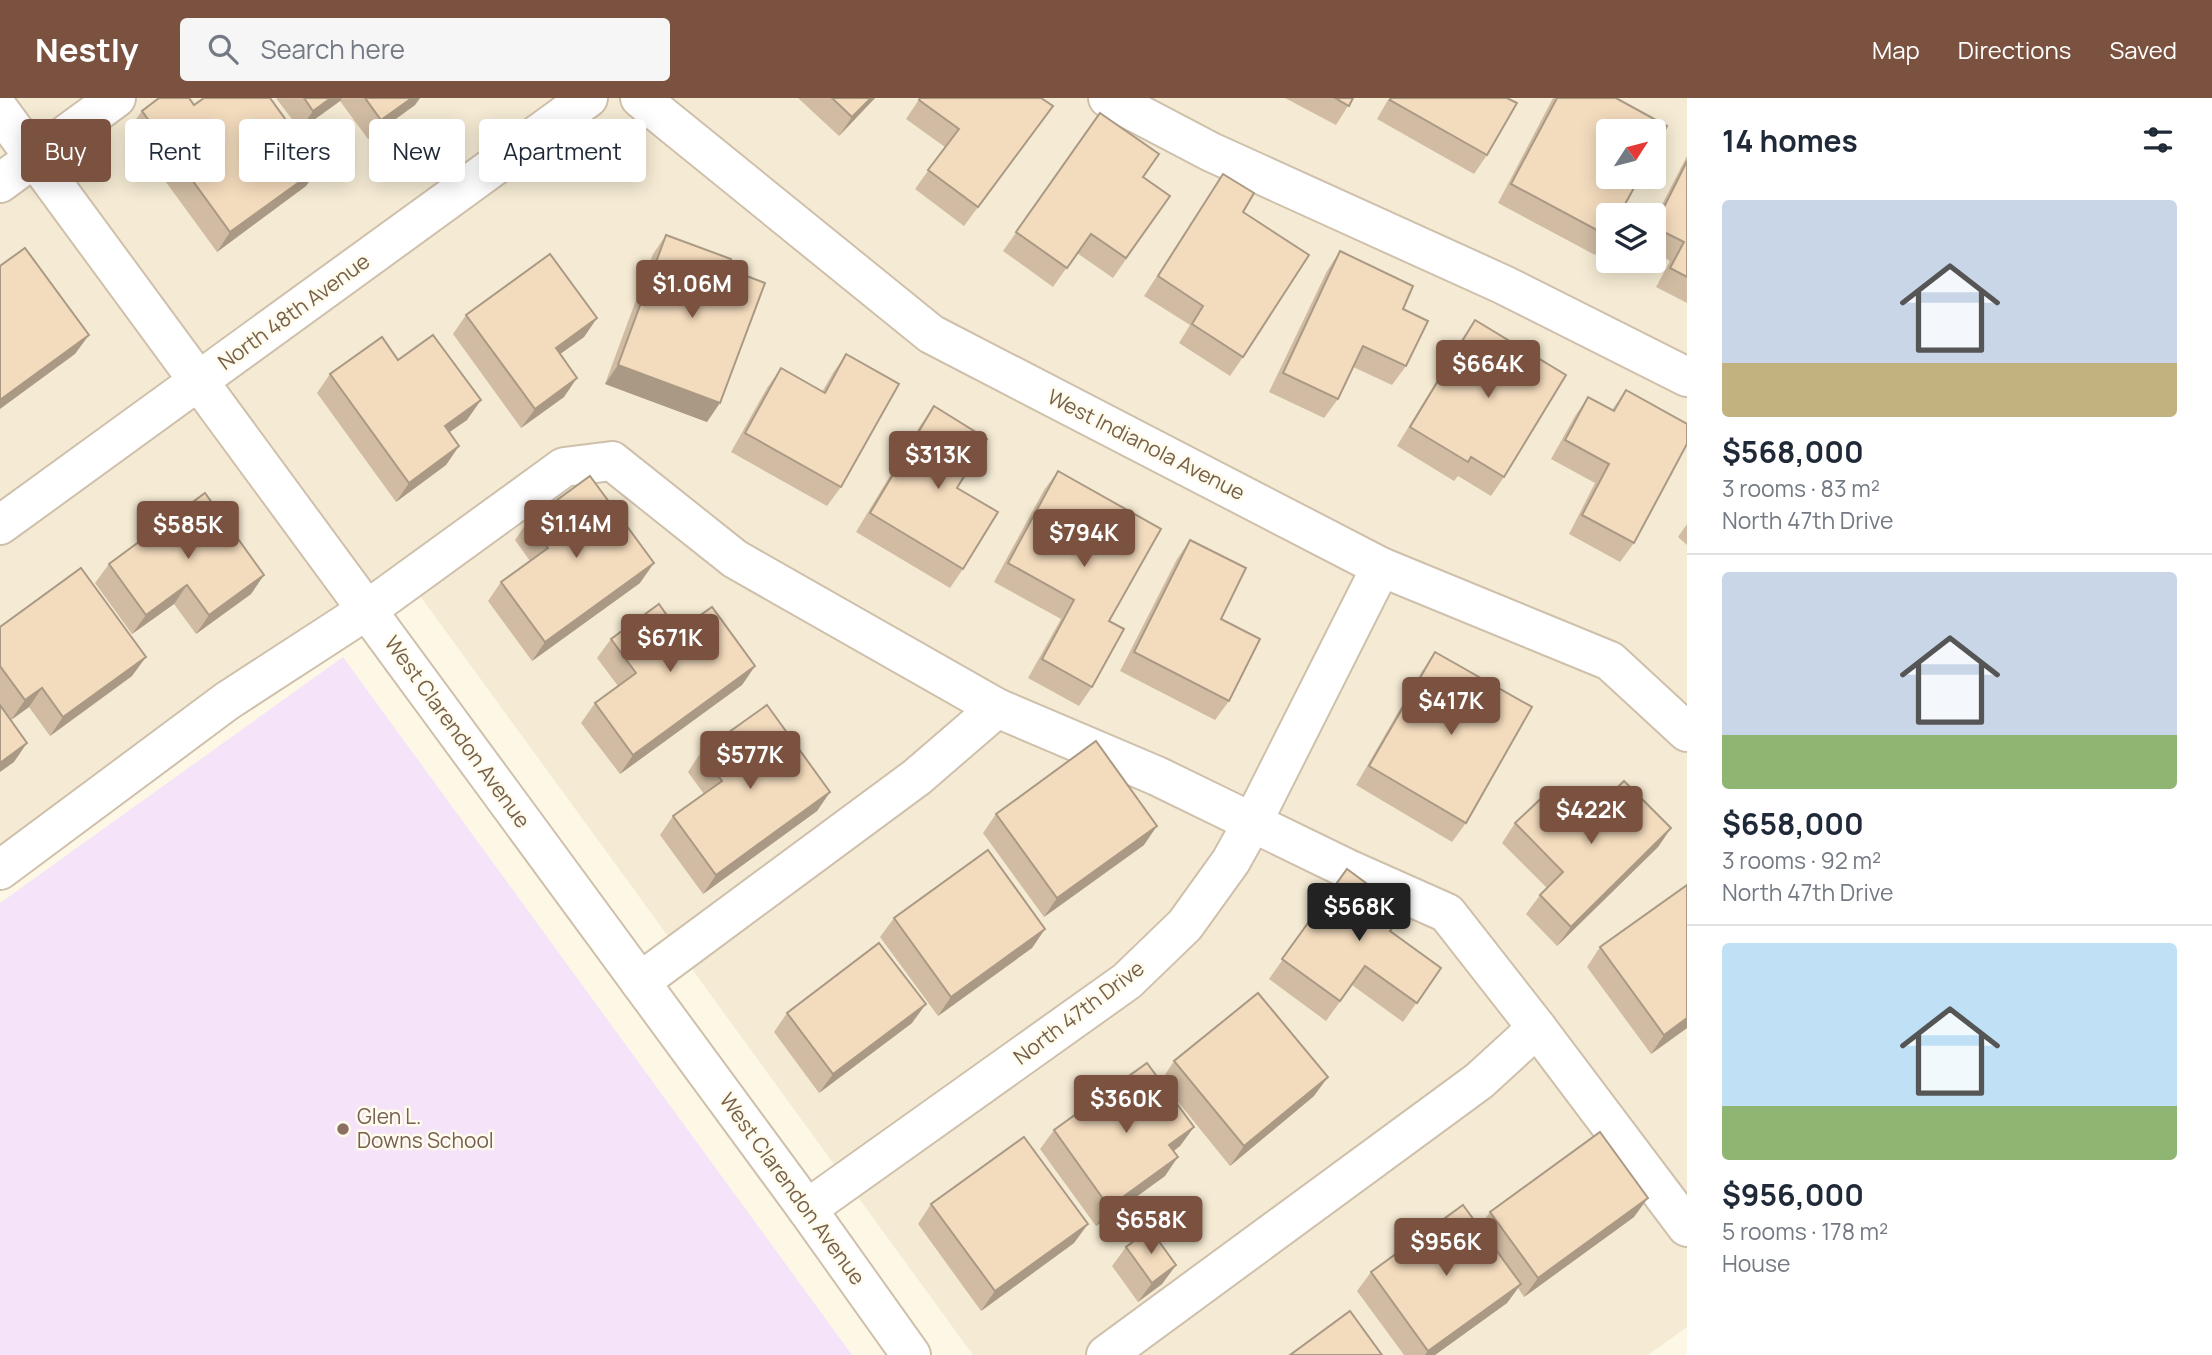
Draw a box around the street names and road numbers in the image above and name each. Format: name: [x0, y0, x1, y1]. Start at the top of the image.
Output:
street label: North 48th Avenue: [212, 247, 375, 376]
street label: West Indianola Avenue: [1043, 382, 1250, 506]
street label: West Clarendon Avenue: [379, 630, 537, 833]
street label: North 47th Drive: [1007, 954, 1149, 1070]
street label: West Clarendon Avenue: [714, 1087, 872, 1290]

